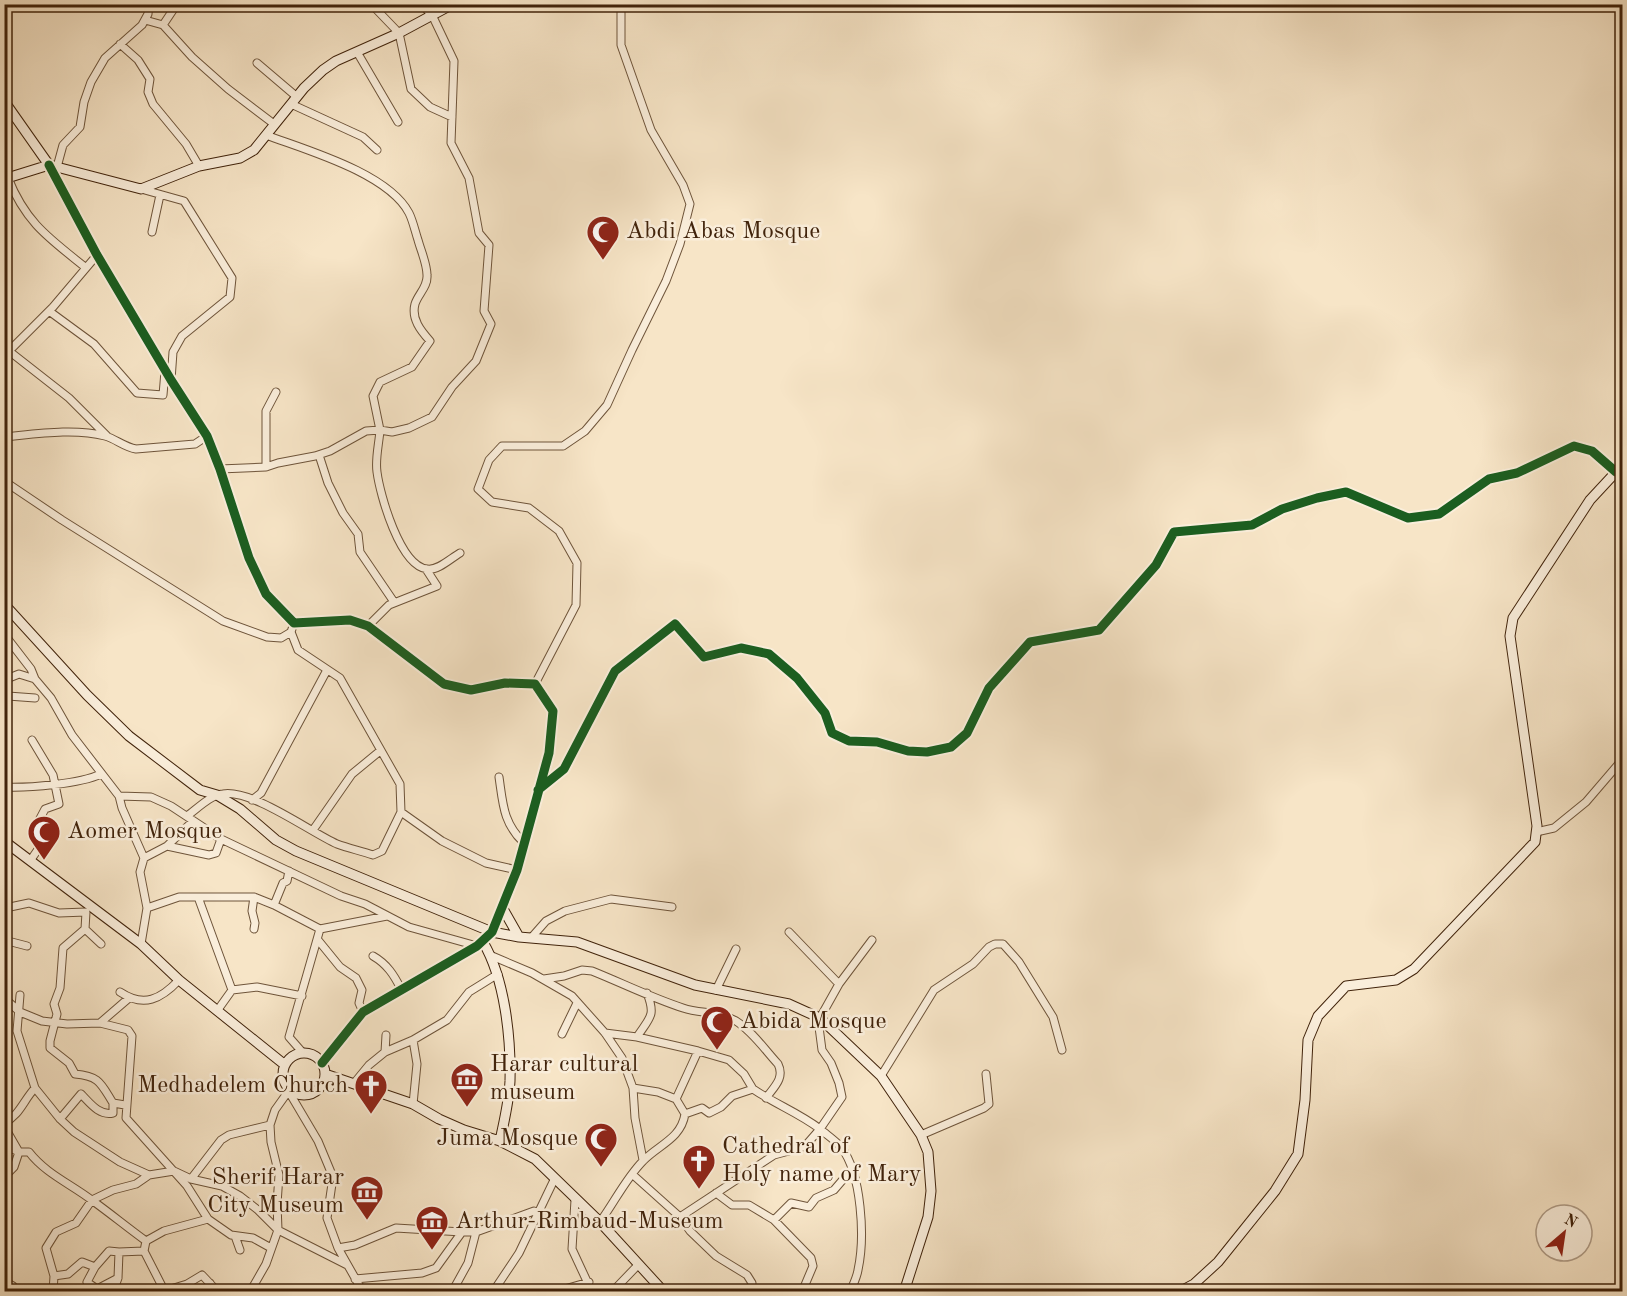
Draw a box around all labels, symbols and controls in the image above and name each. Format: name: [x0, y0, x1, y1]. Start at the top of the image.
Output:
mosque icon: Abdi Abas Mosque: [585, 214, 621, 261]
place label: Abdi Abas Mosque: [626, 220, 820, 244]
mosque icon: Aomer Mosque: [26, 814, 62, 861]
place label: Aomer Mosque: [67, 820, 222, 844]
mosque icon: Abida Mosque: [699, 1004, 735, 1051]
place label: Abida Mosque: [740, 1010, 887, 1034]
place label: Harar cultural museum: [490, 1053, 638, 1105]
museum icon: Harar cultural museum: [449, 1061, 485, 1108]
church icon: Medhadelem Church: [353, 1068, 389, 1115]
place label: Medhadelem Church: [137, 1074, 348, 1098]
mosque icon: Juma Mosque: [583, 1121, 619, 1168]
place label: Juma Mosque: [436, 1127, 578, 1151]
place label: Cathedral of Holy name of Mary: [722, 1135, 922, 1187]
church icon: Cathedral of Holy name of Mary: [681, 1143, 717, 1190]
place label: Sherif Harar City Museum: [207, 1166, 344, 1218]
museum icon: Sherif Harar City Museum: [349, 1174, 385, 1221]
north arrow: [1534, 1203, 1594, 1263]
museum icon: Arthur-Rimbaud-Museum: [414, 1204, 450, 1251]
place label: Arthur-Rimbaud-Museum: [455, 1210, 724, 1234]
text: N: [1561, 1212, 1580, 1232]

